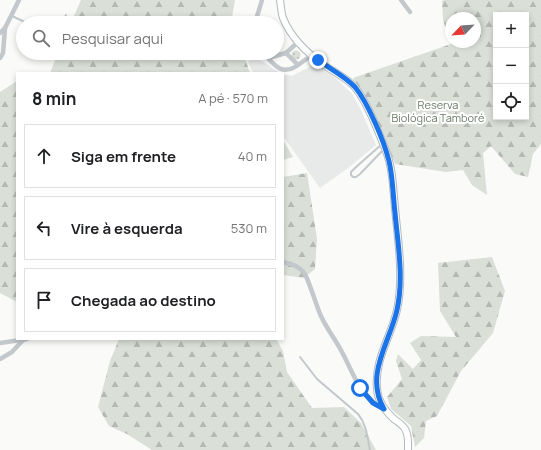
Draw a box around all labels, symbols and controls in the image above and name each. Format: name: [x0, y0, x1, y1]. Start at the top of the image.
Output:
north arrow: [445, 12, 481, 48]
map controls: [493, 12, 529, 120]
button: +: [493, 12, 529, 48]
search box: [16, 16, 284, 60]
icon: search: [30, 27, 52, 49]
text: Pesquisar aqui: [62, 28, 163, 49]
button: −: [493, 48, 529, 84]
route end: [309, 51, 327, 69]
button: locate: [493, 84, 529, 120]
text: 8 min: [32, 87, 77, 110]
text: A pé · 570 m: [198, 89, 268, 107]
park label: Reserva Biológica Tamboré: [392, 97, 485, 125]
icon: ahead: [33, 145, 55, 167]
text: Siga em frente: [71, 146, 176, 167]
text: 40 m: [238, 147, 267, 165]
icon: left: [33, 217, 55, 239]
text: Vire à esquerda: [71, 218, 183, 239]
text: 530 m: [231, 219, 267, 237]
icon: arrive: [33, 289, 55, 311]
text: Chegada ao destino: [71, 290, 216, 311]
route start: [351, 379, 369, 397]

